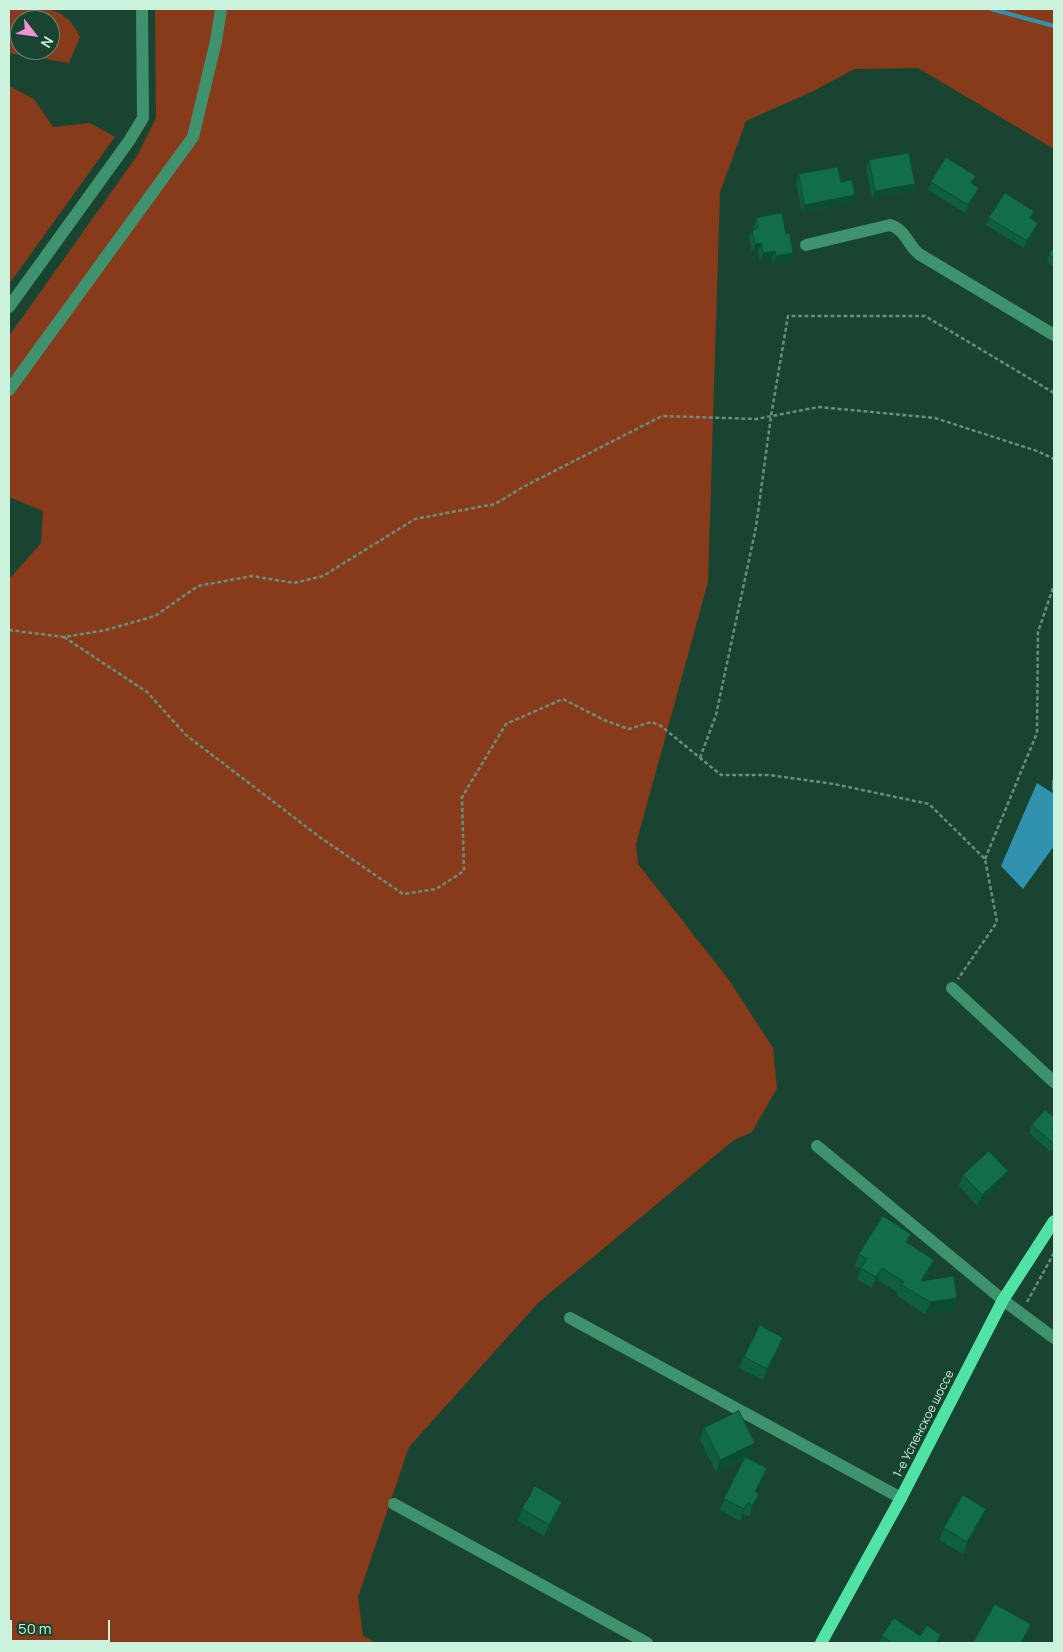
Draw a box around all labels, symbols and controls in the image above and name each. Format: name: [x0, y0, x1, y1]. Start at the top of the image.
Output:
north arrow: [10, 10, 60, 60]
text: N: [37, 33, 58, 51]
street label: 1-е Успенское шоссе: [891, 1368, 957, 1480]
scale bar: [12, 1610, 112, 1642]
text: 50 m: [18, 1618, 52, 1639]

